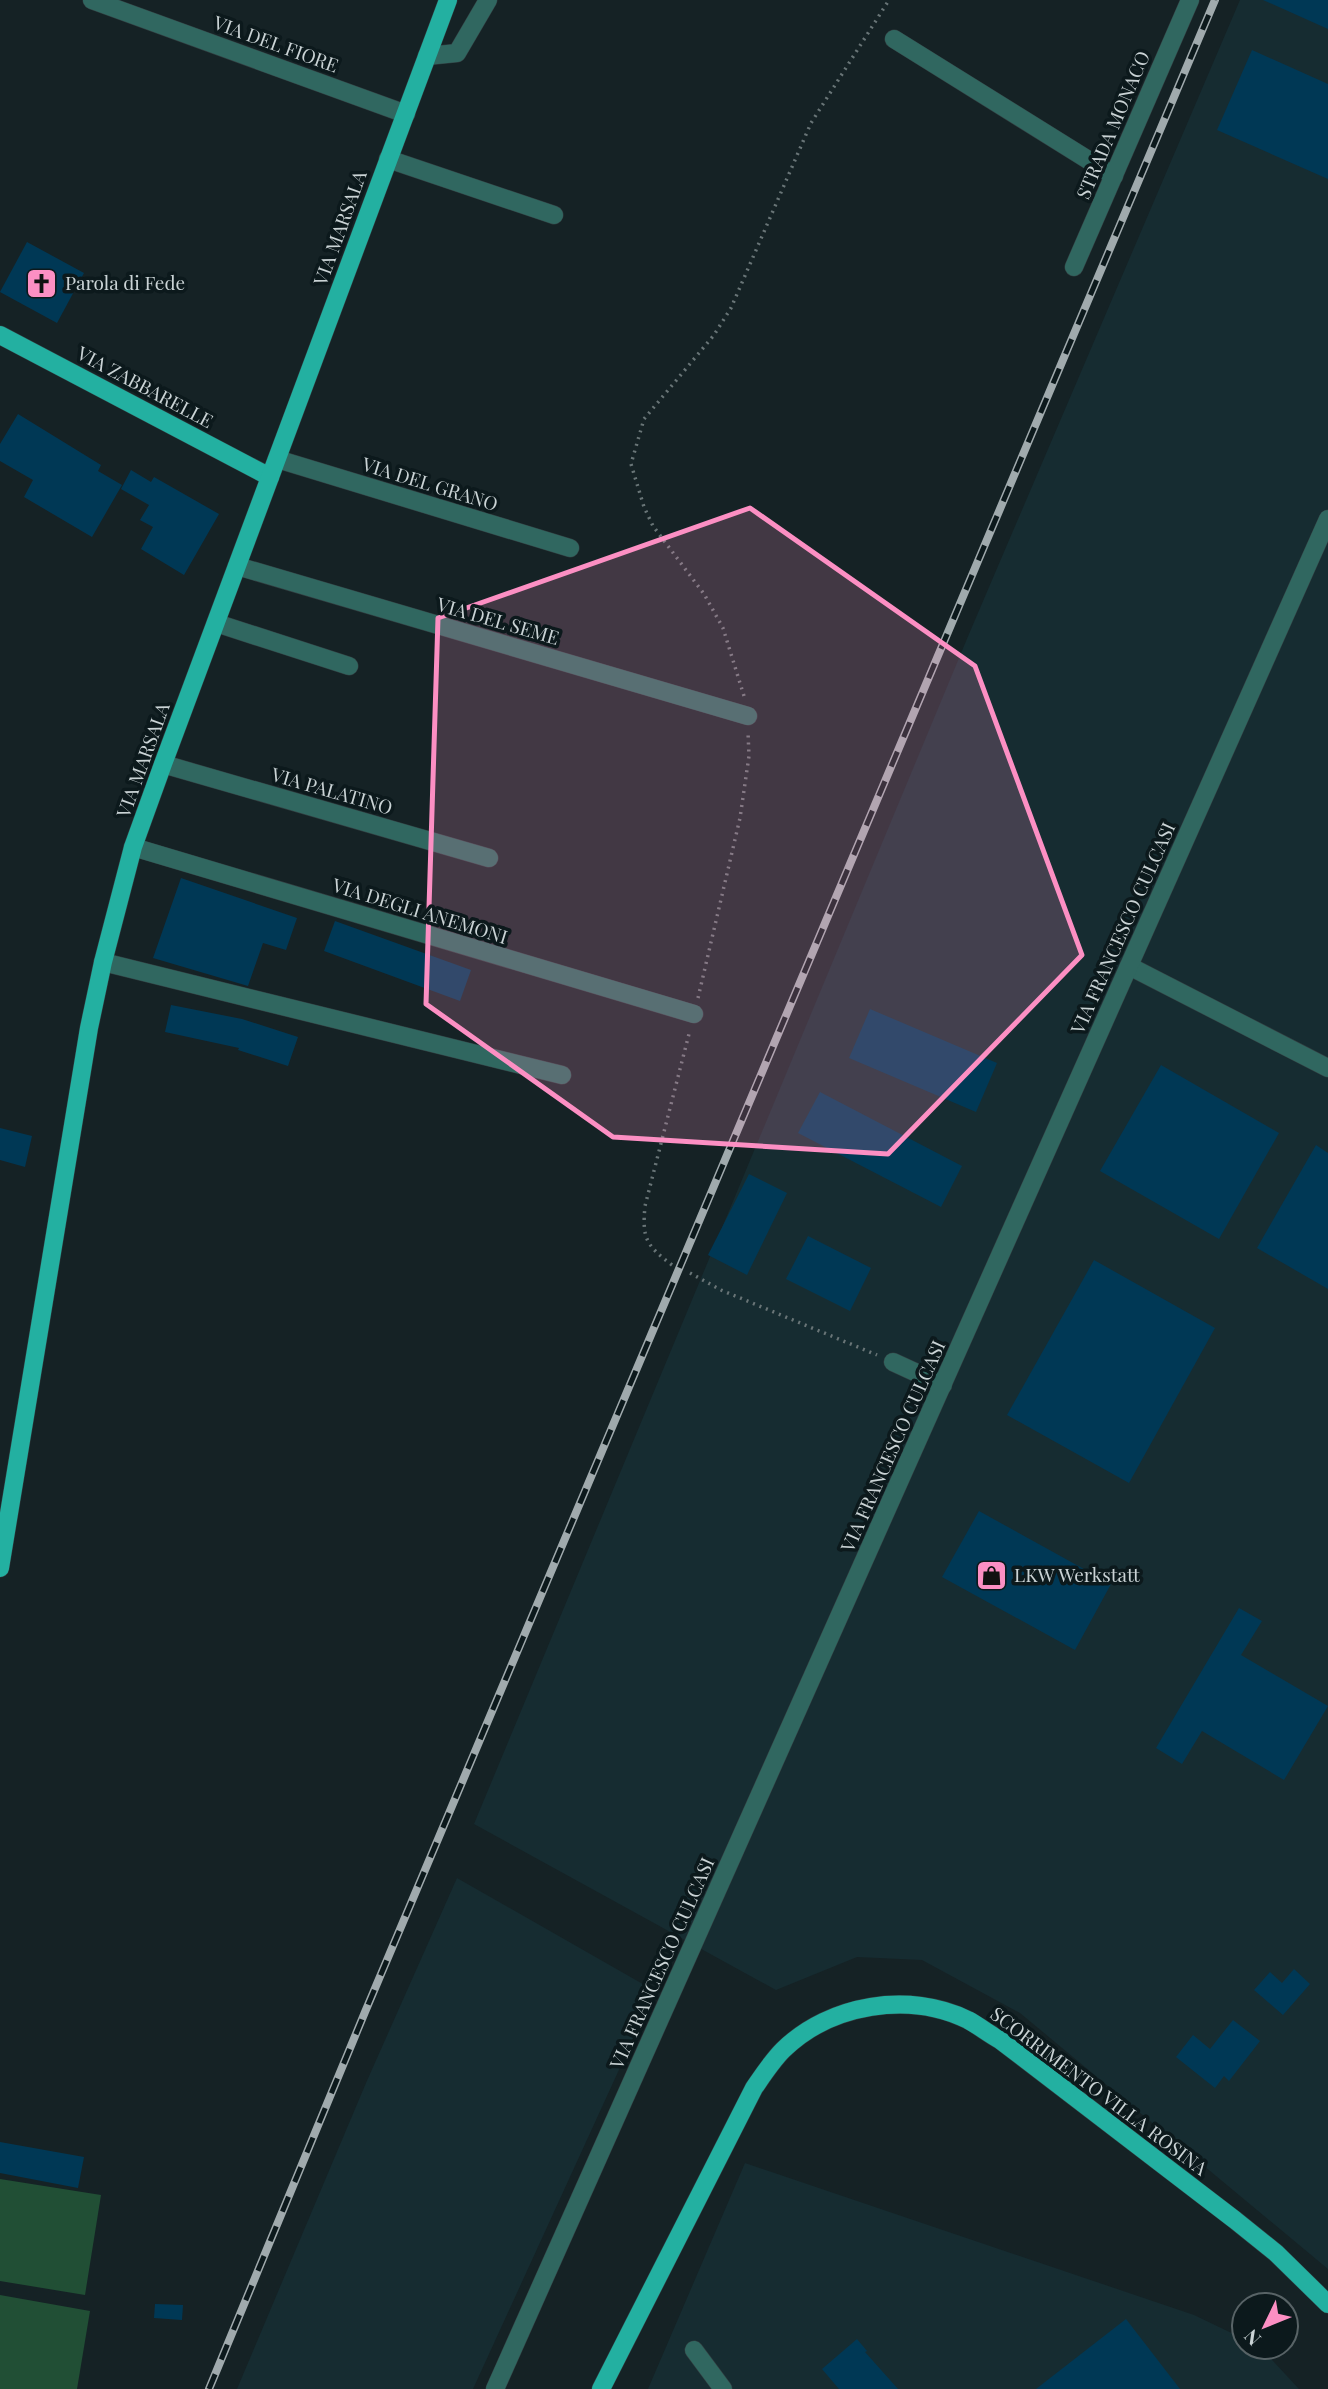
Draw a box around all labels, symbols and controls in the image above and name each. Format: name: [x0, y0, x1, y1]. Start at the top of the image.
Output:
street label: VIA DEL FIORE: [209, 8, 342, 78]
street label: STRADA MONACO: [1069, 47, 1155, 203]
street label: VIA MARSALA: [306, 166, 372, 290]
church icon: Parola di Fede: [25, 266, 59, 300]
place label: Parola di Fede: [65, 269, 185, 295]
street label: VIA ZABBARELLE: [72, 339, 218, 433]
street label: VIA DEL GRANO: [358, 450, 501, 516]
street label: VIA DEL SEME: [433, 590, 562, 650]
street label: VIA MARSALA: [109, 698, 175, 822]
street label: VIA PALATINO: [268, 760, 396, 820]
street label: VIA FRANCESCO CULCASI: [1063, 818, 1181, 1038]
street label: VIA DEGLI ANEMONI: [328, 871, 511, 949]
street label: VIA FRANCESCO CULCASI: [833, 1336, 951, 1556]
shop icon: LKW Werkstatt: [974, 1558, 1008, 1592]
place label: LKW Werkstatt: [1014, 1561, 1140, 1587]
street label: VIA FRANCESCO CULCASI: [602, 1853, 720, 2073]
street label: SCORRIMENTO VILLA ROSINA: [986, 2000, 1214, 2181]
north arrow: [1230, 2291, 1300, 2361]
text: N: [1237, 2324, 1266, 2352]

